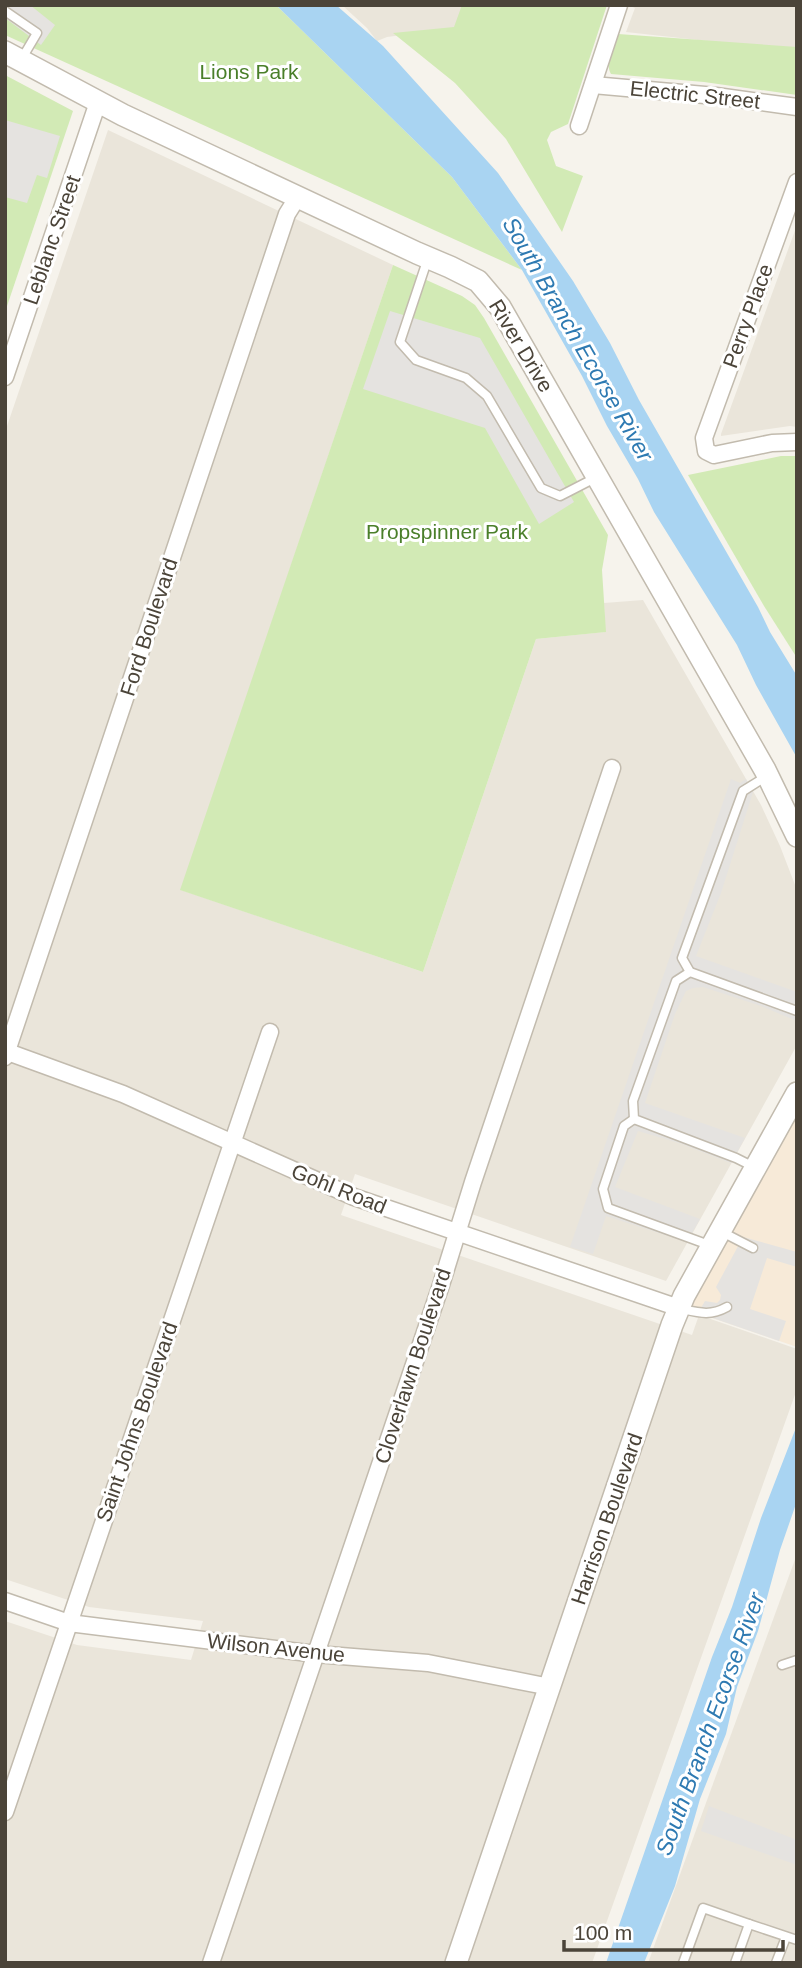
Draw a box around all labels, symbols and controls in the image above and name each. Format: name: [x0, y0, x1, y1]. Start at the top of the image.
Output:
park label: Lions Park: [199, 60, 299, 83]
street label: Electric Street: [629, 76, 761, 113]
street label: Leblanc Street: [19, 172, 84, 308]
water label: South Branch Ecorse River: [497, 212, 659, 467]
street label: Perry Place: [718, 261, 777, 371]
street label: River Drive: [485, 295, 558, 396]
park label: Propspinner Park: [366, 520, 529, 543]
street label: Ford Boulevard: [115, 555, 182, 699]
street label: Gohl Road: [288, 1159, 390, 1218]
street label: Cloverlawn Boulevard: [370, 1265, 455, 1467]
street label: Saint Johns Boulevard: [91, 1319, 182, 1525]
street label: Harrison Boulevard: [566, 1430, 647, 1608]
water label: South Branch Ecorse River: [650, 1588, 770, 1859]
street label: Wilson Avenue: [206, 1629, 346, 1666]
scale bar: [564, 1909, 783, 1953]
text: 100 m: [574, 1921, 632, 1944]

